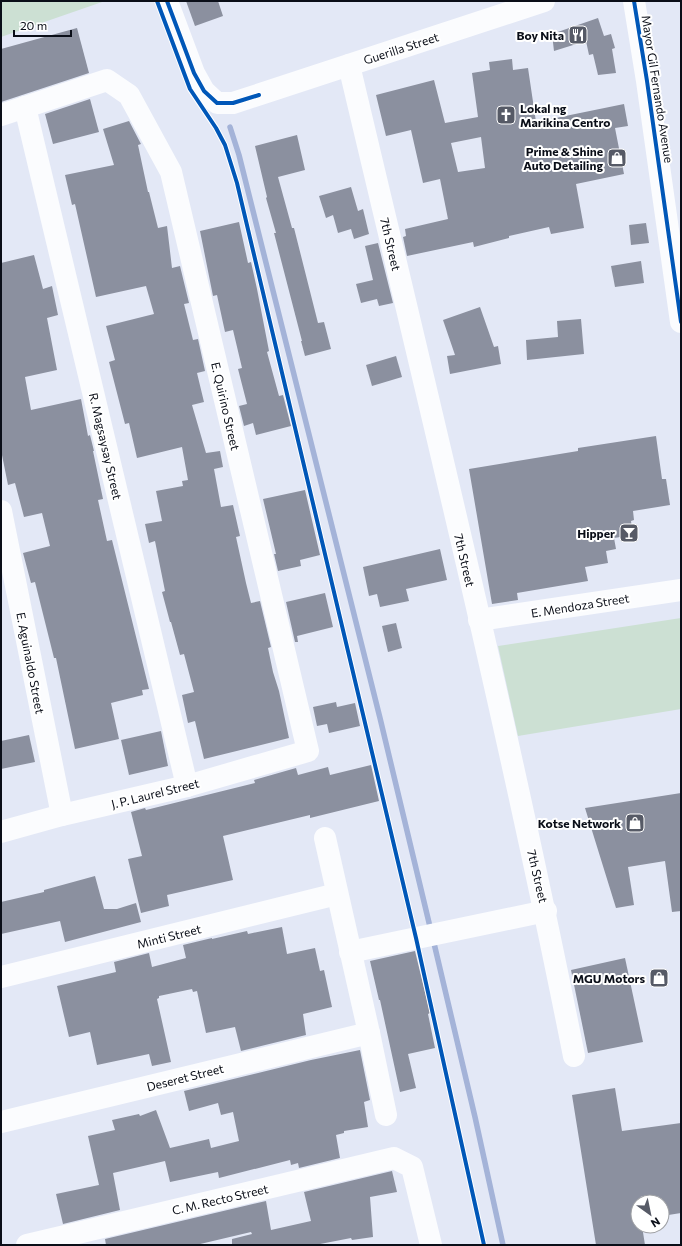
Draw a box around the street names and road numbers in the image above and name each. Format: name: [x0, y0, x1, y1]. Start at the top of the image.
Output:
street label: Mayor Gil Fernando Avenue: [639, 14, 677, 164]
street label: Guerilla Street: [362, 29, 440, 67]
street label: 7th Street: [378, 216, 404, 272]
street label: E. Quirino Street: [209, 361, 243, 451]
street label: R. Magsaysay Street: [87, 391, 125, 501]
street label: 7th Street: [452, 532, 478, 588]
street label: E. Mendoza Street: [530, 590, 630, 620]
street label: E. Aguinaldo Street: [14, 611, 48, 715]
street label: J. P. Laurel Street: [110, 775, 201, 812]
street label: 7th Street: [525, 848, 551, 904]
street label: Minti Street: [135, 921, 203, 951]
street label: Deseret Street: [145, 1061, 225, 1093]
street label: C. M. Recto Street: [171, 1181, 269, 1217]

